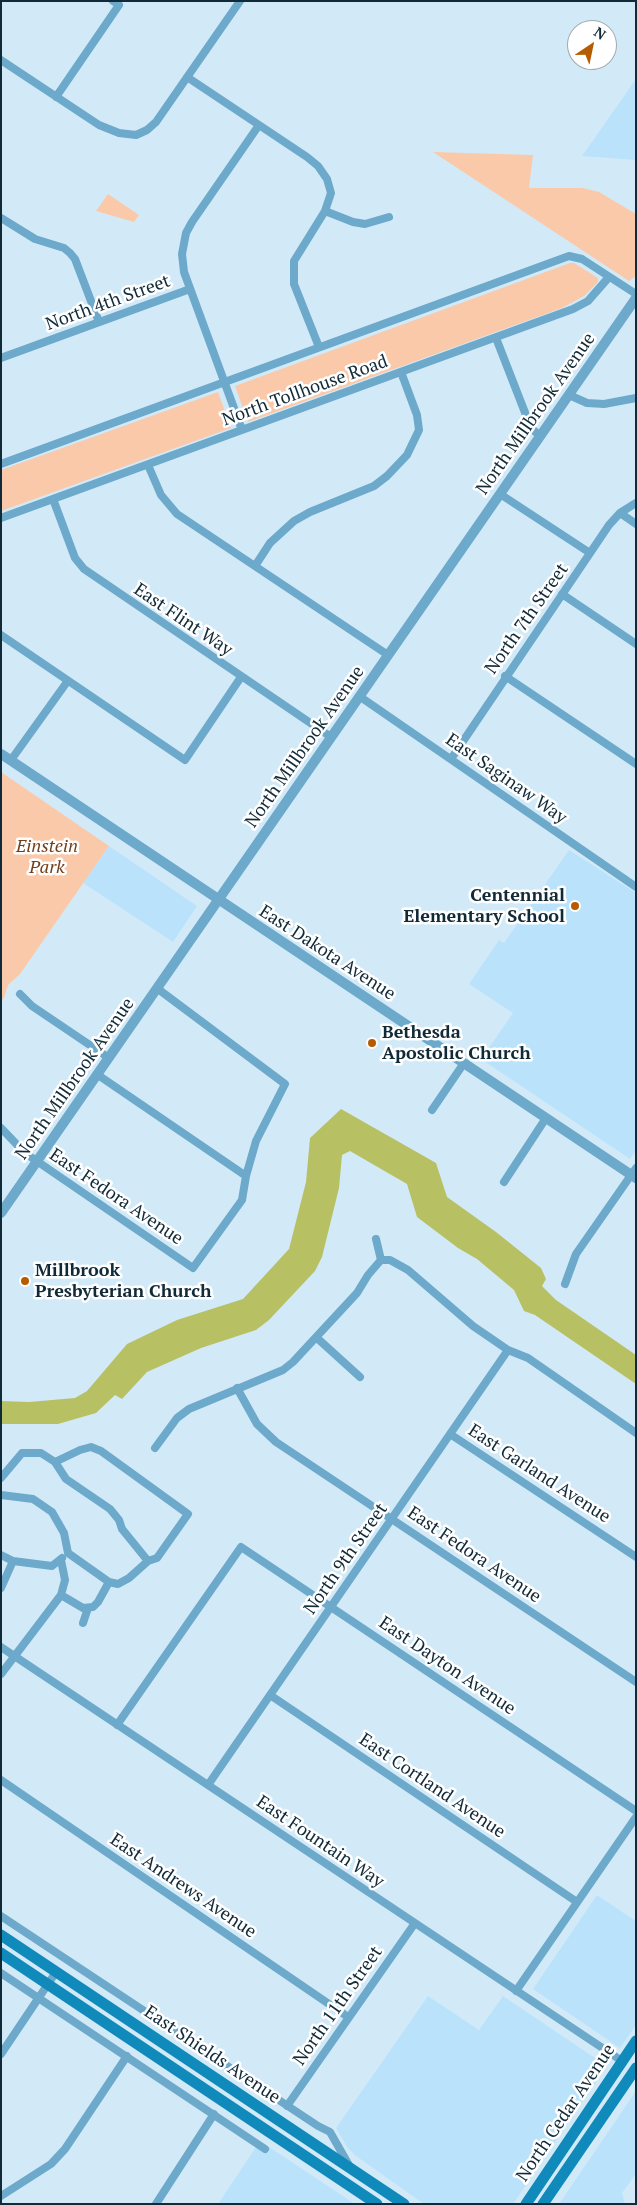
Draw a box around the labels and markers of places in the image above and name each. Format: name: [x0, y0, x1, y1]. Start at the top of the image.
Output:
place label: Centennial Elementary School: [403, 885, 565, 928]
marker: Centennial Elementary School: [569, 900, 581, 912]
place label: Bethesda Apostolic Church: [382, 1022, 531, 1064]
marker: Bethesda Apostolic Church: [366, 1037, 378, 1049]
place label: Millbrook Presbyterian Church: [35, 1260, 212, 1302]
marker: Millbrook Presbyterian Church: [19, 1275, 31, 1287]

